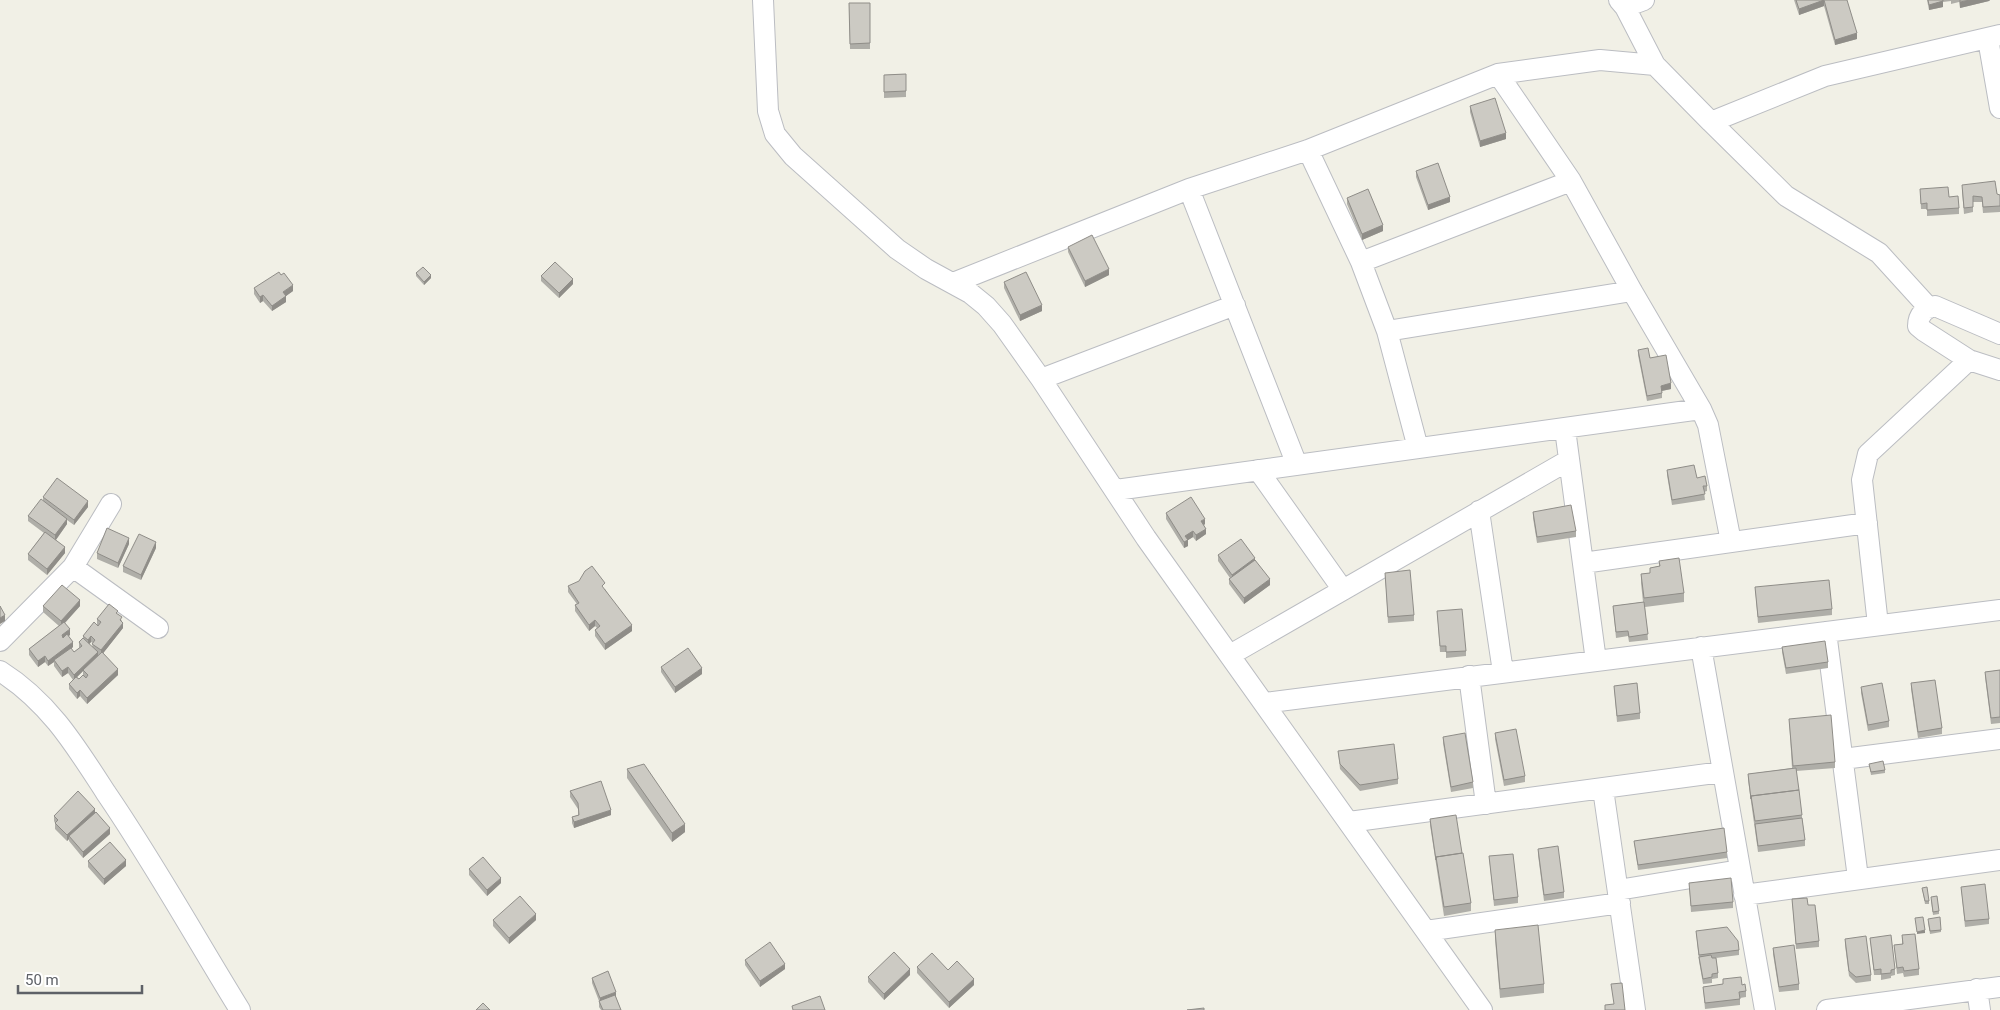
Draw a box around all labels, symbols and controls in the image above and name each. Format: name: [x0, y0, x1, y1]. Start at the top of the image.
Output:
scale bar: [18, 962, 141, 994]
text: 50 m: [25, 971, 59, 989]

